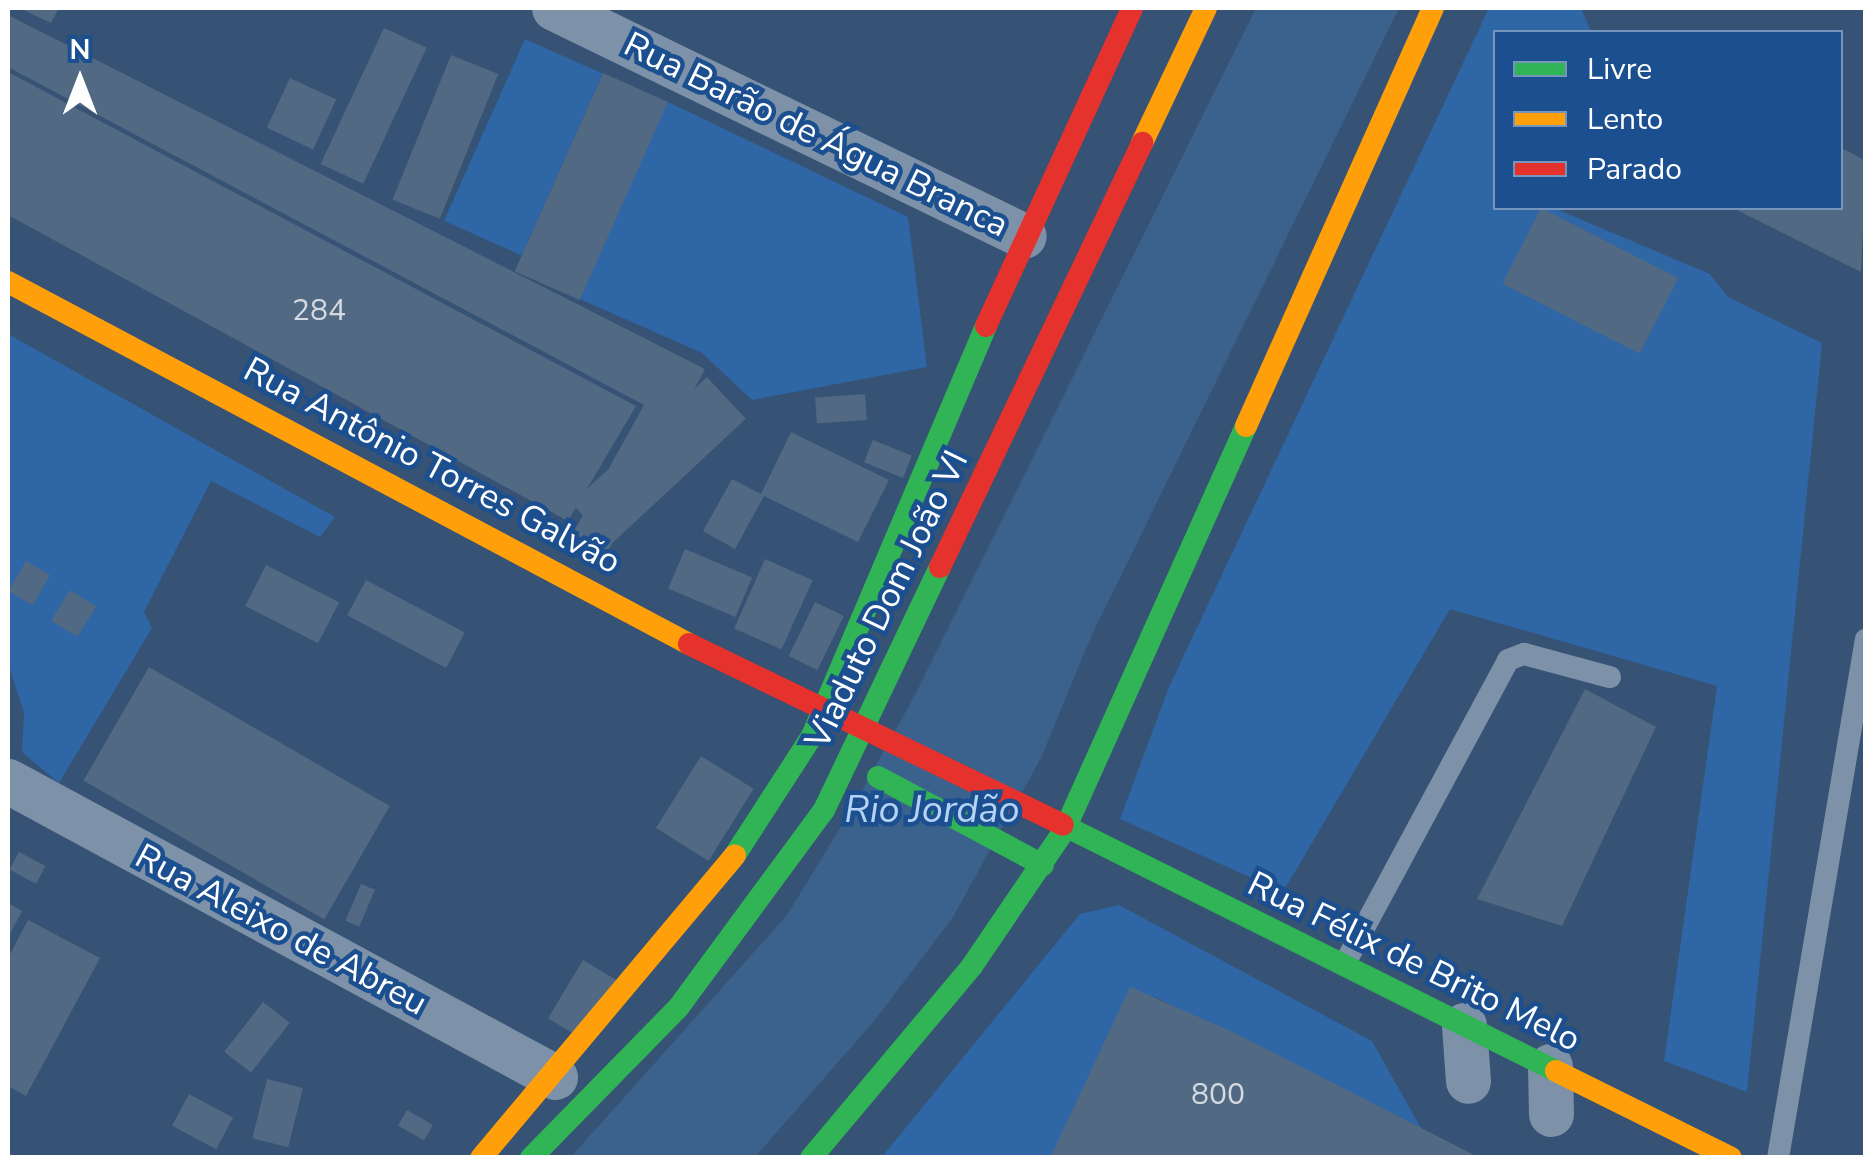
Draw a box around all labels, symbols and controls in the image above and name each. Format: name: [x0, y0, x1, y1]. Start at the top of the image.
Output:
street label: Rua Barão de Água Branca: [617, 24, 1015, 246]
north arrow: [30, 30, 130, 130]
legend: [1493, 30, 1843, 210]
text: N: [70, 31, 90, 69]
text: Livre: [1587, 49, 1652, 90]
text: Lento: [1587, 99, 1663, 140]
text: Parado: [1587, 149, 1682, 190]
house number: 284: [292, 293, 346, 329]
street label: Rua Antônio Torres Galvão: [236, 349, 628, 583]
street label: Viaduto Dom João VI: [797, 444, 977, 756]
water label: Rio Jordão: [844, 787, 1020, 833]
street label: Rua Aleixo de Abreu: [128, 835, 434, 1025]
street label: Rua Félix de Brito Melo: [1241, 863, 1587, 1061]
house number: 800: [1191, 1077, 1245, 1113]

